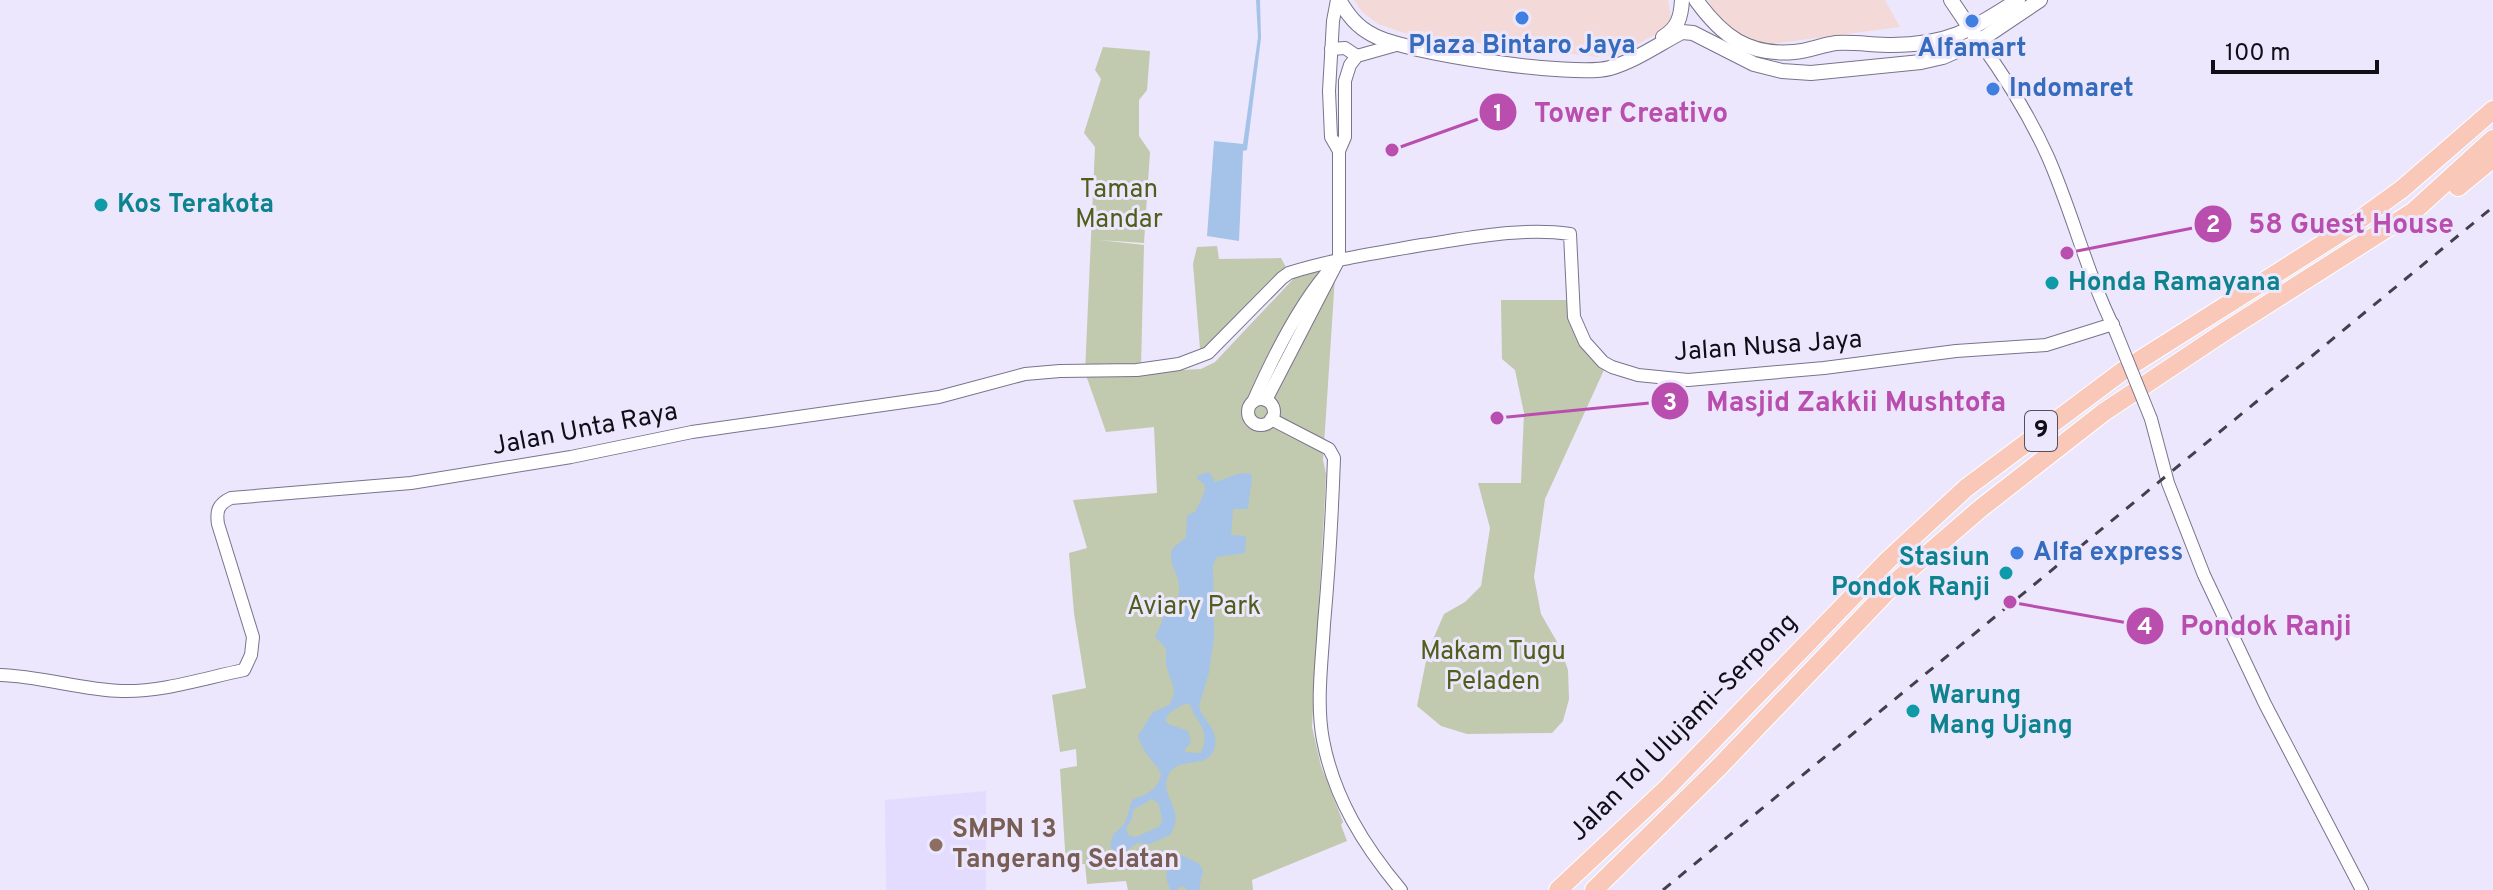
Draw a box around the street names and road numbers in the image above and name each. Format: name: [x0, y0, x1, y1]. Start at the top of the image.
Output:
street label: Jalan Nusa Jaya: [1673, 324, 1863, 370]
street label: Jalan Unta Raya: [489, 396, 681, 464]
road number: 9: [2025, 411, 2057, 451]
street label: Jalan Tol Ulujami–Serpong: [1563, 607, 1805, 849]

